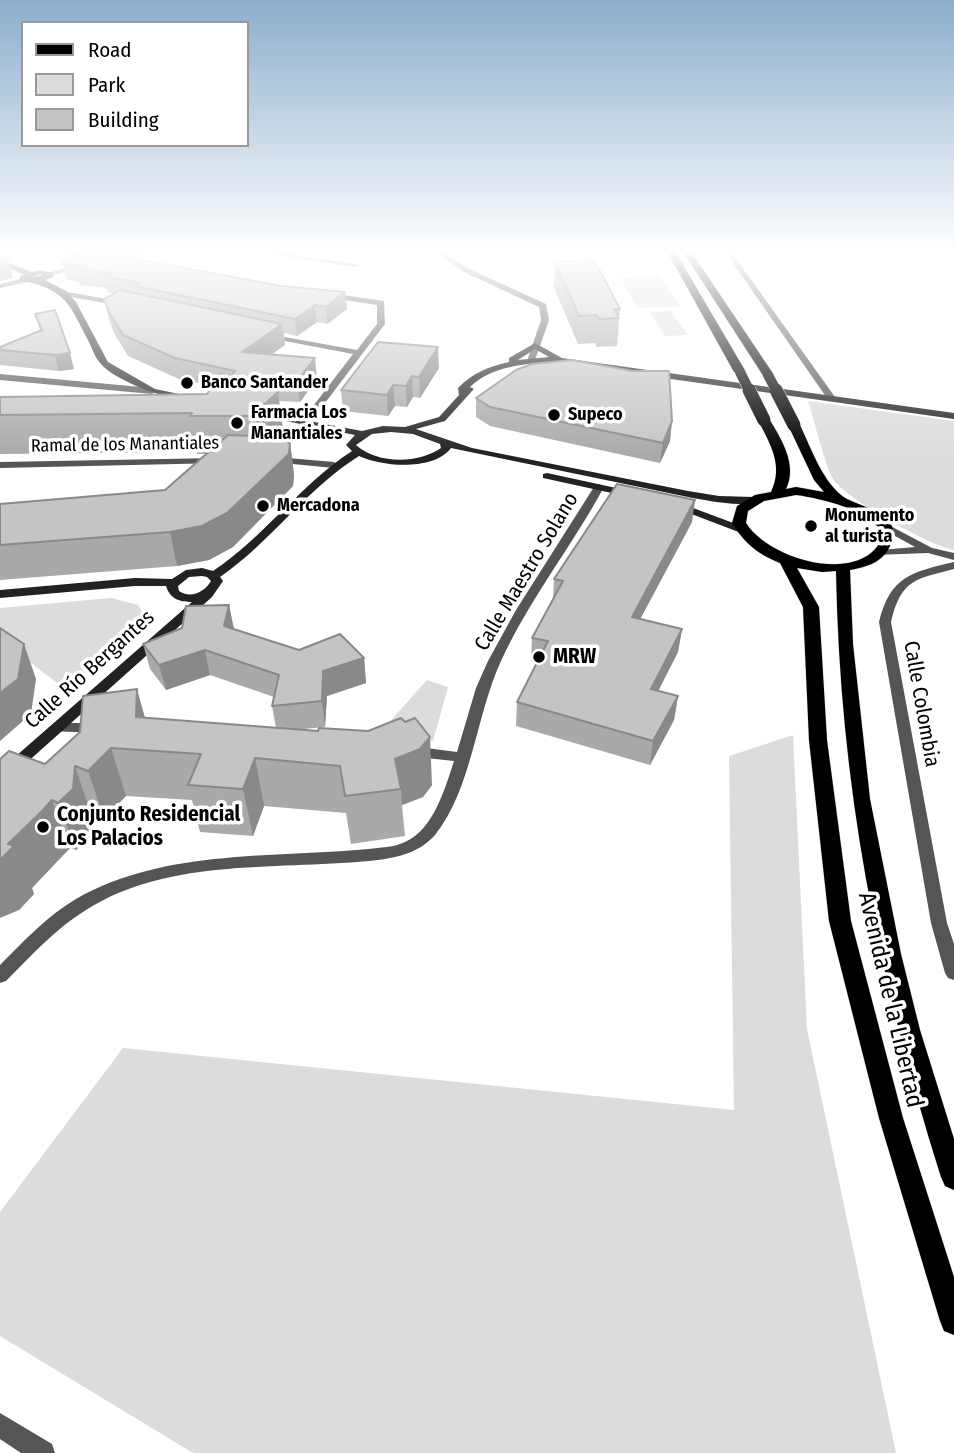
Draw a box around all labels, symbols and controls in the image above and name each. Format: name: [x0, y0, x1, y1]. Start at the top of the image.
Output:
legend: [21, 21, 248, 147]
text: Road: [88, 37, 132, 63]
text: Park: [88, 72, 125, 98]
text: Building: [88, 107, 159, 133]
place label: Banco Santander: [201, 372, 328, 394]
marker: Banco Santander: [179, 375, 195, 391]
place label: Farmacia Los Manantiales: [251, 402, 347, 444]
place label: Supeco: [568, 404, 623, 426]
marker: Supeco: [546, 407, 562, 423]
marker: Farmacia Los Manantiales: [229, 415, 245, 431]
street label: Ramal de los Manantiales: [31, 433, 219, 457]
street label: Calle Maestro Solano: [470, 488, 584, 656]
place label: Mercadona: [277, 495, 360, 517]
marker: Mercadona: [255, 498, 271, 514]
place label: Monumento al turista: [825, 505, 914, 548]
marker: Monumento al turista: [803, 518, 819, 534]
street label: Calle Río Bergantes: [20, 605, 160, 735]
street label: Calle Colombia: [898, 639, 944, 769]
place label: MRW: [553, 644, 596, 670]
marker: MRW: [531, 649, 547, 665]
place label: Conjunto Residencial Los Palacios: [57, 802, 240, 852]
marker: Conjunto Residencial Los Palacios: [35, 819, 51, 835]
street label: Avenida de la Libertad: [851, 890, 929, 1110]

